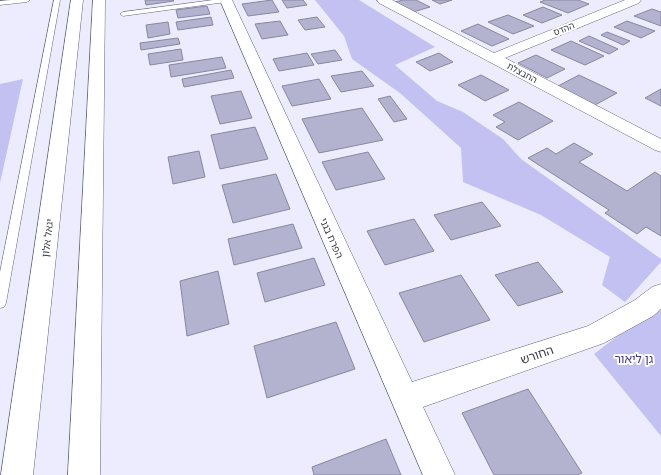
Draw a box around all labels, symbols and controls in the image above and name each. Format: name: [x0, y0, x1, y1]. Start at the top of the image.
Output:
street label: ההדס: [552, 19, 576, 39]
street label: החבצלת: [505, 60, 539, 86]
street label: הפרח בגני: [316, 216, 346, 261]
street label: יגאל אלון: [39, 218, 57, 258]
street label: החורש: [518, 342, 556, 368]
park label: גן ליאור: [615, 351, 654, 367]

